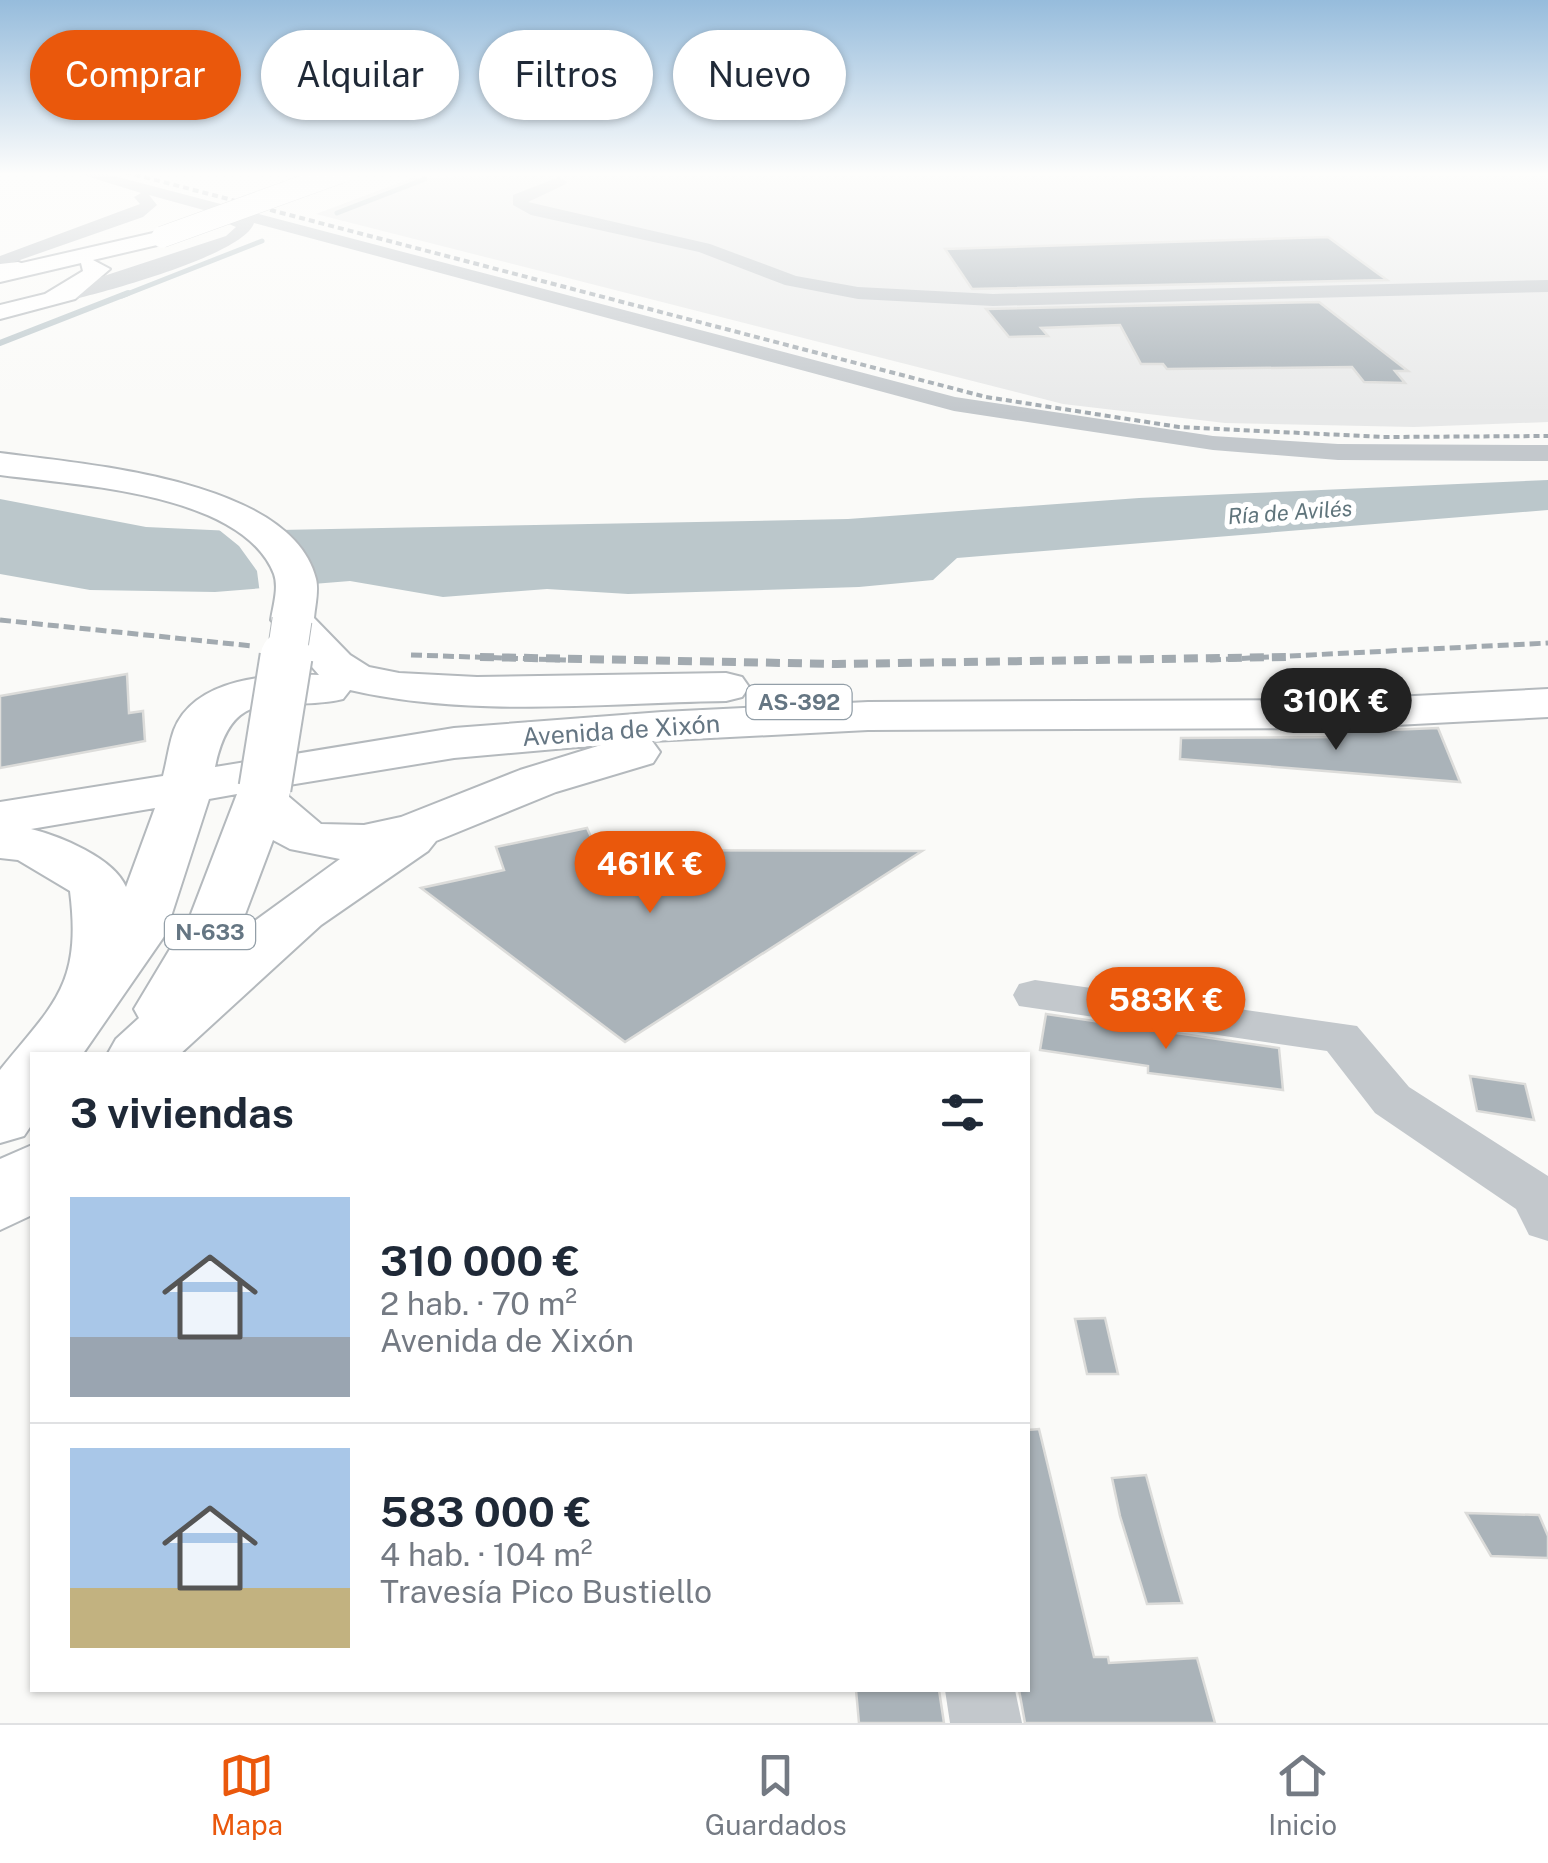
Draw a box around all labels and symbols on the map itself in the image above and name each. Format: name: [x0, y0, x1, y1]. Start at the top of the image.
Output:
water label: Ría de Avilés: [1227, 495, 1353, 529]
pin: 310K €: [1255, 668, 1417, 753]
road number: AS-392: [746, 685, 852, 719]
street label: Avenida de Xixón: [521, 708, 721, 752]
pin: 461K €: [569, 831, 731, 916]
road number: N-633: [165, 915, 255, 949]
pin: 583K €: [1085, 967, 1247, 1052]

